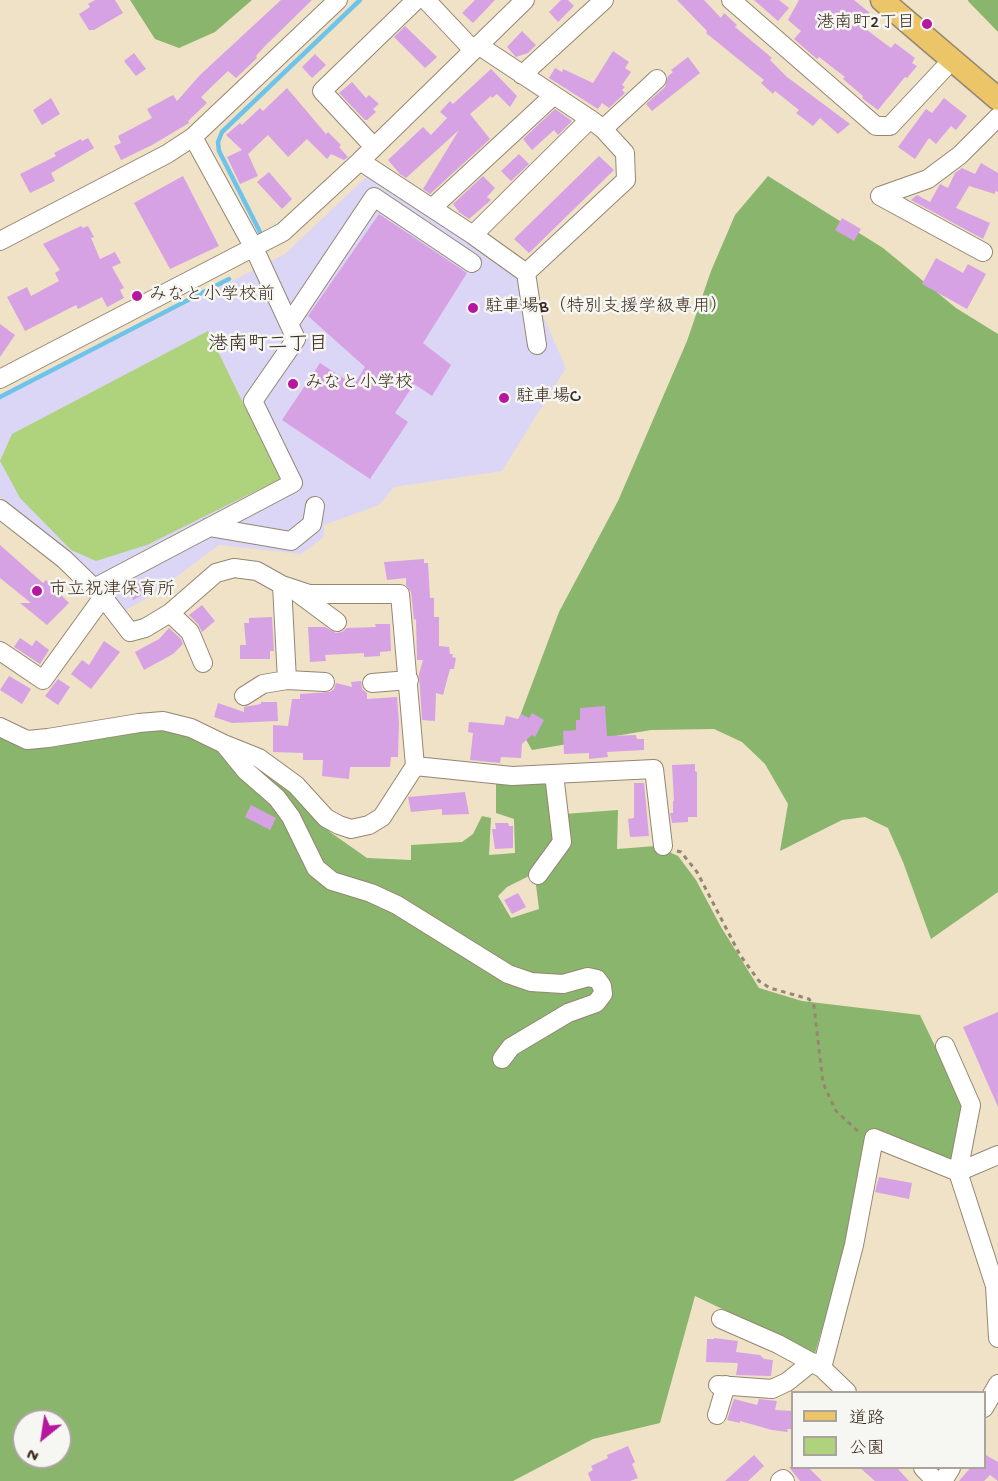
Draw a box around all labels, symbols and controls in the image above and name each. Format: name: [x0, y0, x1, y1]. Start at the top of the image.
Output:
place label: 港南町2丁目: [816, 13, 915, 35]
marker: 港南町2丁目: [920, 17, 934, 31]
place label: みなと小学校前: [149, 285, 275, 307]
marker: みなと小学校前: [130, 289, 144, 303]
place label: 駐車場B（特別支援学級専用）: [485, 297, 728, 319]
marker: 駐車場B（特別支援学級専用）: [466, 301, 480, 315]
district label: 港南町二丁目: [208, 334, 328, 358]
place label: みなと小学校: [305, 373, 413, 395]
marker: みなと小学校: [286, 377, 300, 391]
place label: 駐車場C: [516, 387, 580, 409]
marker: 駐車場C: [497, 391, 511, 405]
place label: 市立祝津保育所: [49, 580, 175, 602]
marker: 市立祝津保育所: [30, 584, 44, 598]
legend: [791, 1391, 986, 1469]
north arrow: [12, 1409, 72, 1469]
text: 道路: [849, 1409, 885, 1430]
text: 公園: [849, 1439, 885, 1460]
text: N: [24, 1442, 43, 1464]

